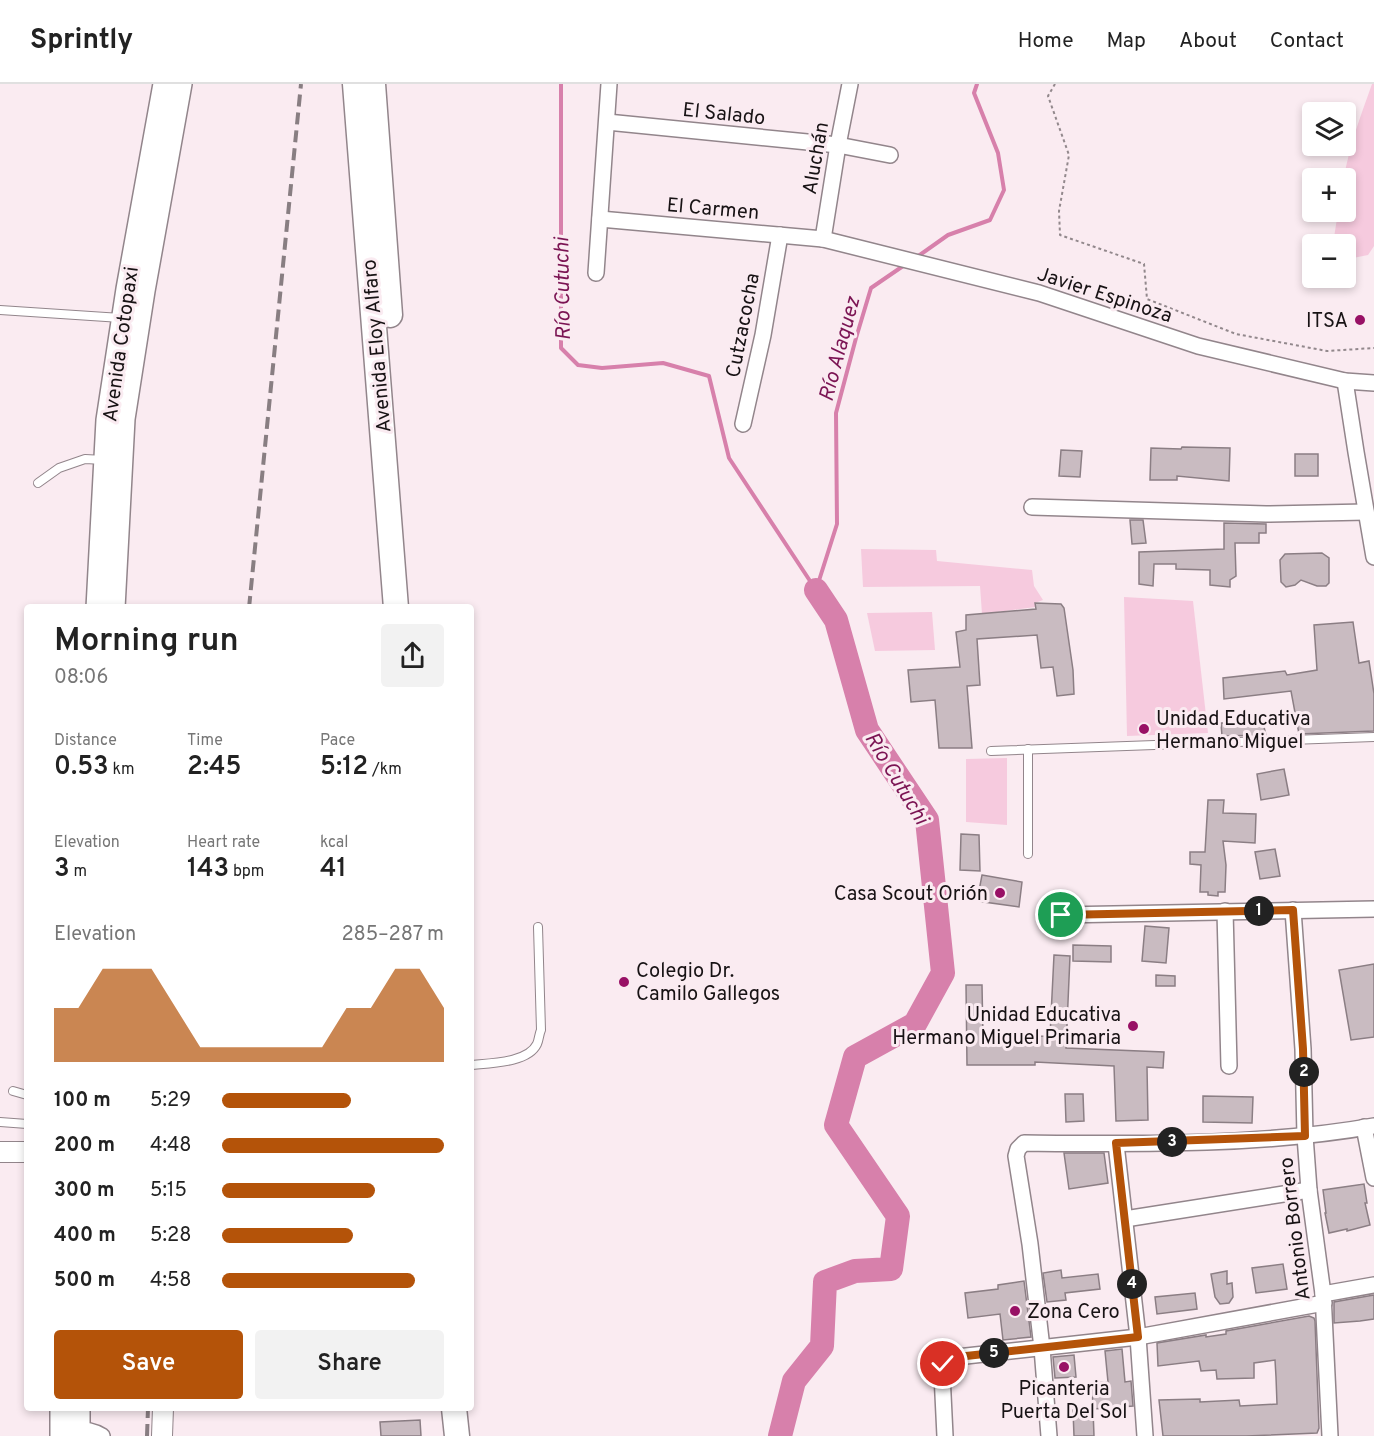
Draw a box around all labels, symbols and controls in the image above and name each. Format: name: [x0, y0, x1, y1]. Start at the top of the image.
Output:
text: Sprintly: [30, 23, 133, 59]
text: Home: [1018, 28, 1074, 55]
text: Map: [1107, 28, 1146, 55]
text: About: [1179, 28, 1237, 55]
text: Contact: [1270, 28, 1344, 55]
street label: El Salado: [681, 98, 766, 132]
map controls: [1302, 102, 1356, 288]
button: layers: [1302, 102, 1356, 156]
street label: Aluchán: [798, 120, 836, 197]
button: +: [1302, 168, 1356, 222]
street label: El Carmen: [665, 193, 760, 227]
button: −: [1302, 234, 1356, 288]
water label: Río Cutuchi: [549, 235, 578, 341]
street label: Avenida Eloy Alfaro: [357, 258, 399, 434]
street label: Javier Espinoza: [1033, 262, 1175, 330]
street label: Avenida Cotopaxi: [98, 265, 146, 424]
street label: Cutzacocha: [721, 271, 767, 380]
water label: Río Alaquez: [814, 293, 868, 405]
place label: ITSA: [1306, 309, 1348, 335]
marker: ITSA: [1353, 313, 1367, 327]
text: Morning run: [54, 621, 239, 663]
button: share: [381, 624, 444, 687]
text: 08:06: [54, 665, 108, 691]
place label: Unidad Educativa Hermano Miguel: [1156, 707, 1310, 756]
marker: Unidad Educativa Hermano Miguel: [1137, 722, 1151, 736]
water label: Río Cutuchi: [858, 728, 935, 832]
text: Distance: [54, 731, 117, 751]
text: Time: [187, 731, 223, 751]
text: Pace: [320, 731, 355, 751]
text: 0.53: [54, 751, 109, 784]
text: 2:45: [187, 751, 242, 784]
text: 5:12: [320, 751, 368, 784]
text: km: [109, 760, 135, 780]
text: /km: [368, 760, 402, 780]
text: Elevation: [54, 833, 120, 853]
text: Heart rate: [187, 833, 260, 853]
text: kcal: [320, 833, 348, 853]
text: 3: [54, 853, 70, 886]
text: 143: [187, 853, 229, 886]
text: 41: [320, 853, 347, 886]
text: m: [70, 862, 87, 882]
text: bpm: [229, 862, 264, 882]
place label: Casa Scout Orión: [834, 882, 988, 908]
marker: Casa Scout Orión: [993, 886, 1007, 900]
pin: [1035, 889, 1086, 940]
pin: 1: [1244, 896, 1274, 926]
icon: arrive: [1044, 898, 1077, 931]
text: 1: [1256, 901, 1262, 921]
text: Elevation: [54, 922, 136, 948]
text: 285–287 m: [341, 922, 444, 948]
place label: Colegio Dr. Camilo Gallegos: [636, 959, 780, 1008]
marker: Colegio Dr. Camilo Gallegos: [617, 975, 631, 989]
place label: Unidad Educativa Hermano Miguel Primaria: [892, 1003, 1121, 1052]
marker: Unidad Educativa Hermano Miguel Primaria: [1126, 1019, 1140, 1033]
pin: 2: [1289, 1057, 1319, 1087]
text: 2: [1299, 1062, 1309, 1082]
text: 100 m: [54, 1088, 111, 1114]
text: 5:29: [150, 1088, 191, 1114]
pin: 3: [1157, 1127, 1187, 1157]
text: 3: [1167, 1132, 1177, 1152]
text: 200 m: [54, 1133, 115, 1159]
text: 4:48: [150, 1133, 192, 1159]
street label: Antonio Borrero: [1274, 1156, 1318, 1302]
text: 300 m: [54, 1178, 115, 1204]
text: 5:15: [150, 1178, 187, 1204]
text: 400 m: [54, 1223, 116, 1249]
text: 5:28: [150, 1223, 191, 1249]
text: 500 m: [54, 1268, 115, 1294]
text: 4:58: [150, 1268, 192, 1294]
pin: 4: [1117, 1269, 1147, 1299]
text: 4: [1127, 1274, 1137, 1294]
place label: Zona Cero: [1027, 1300, 1120, 1326]
marker: Zona Cero: [1008, 1304, 1022, 1318]
button: Save: [54, 1330, 243, 1399]
button: Share: [255, 1330, 444, 1399]
pin: [917, 1338, 968, 1389]
pin: 5: [979, 1338, 1009, 1368]
text: 5: [989, 1343, 999, 1363]
icon: check: [926, 1347, 959, 1380]
marker: Picanteria Puerta Del Sol: [1057, 1360, 1071, 1374]
place label: Picanteria Puerta Del Sol: [1000, 1377, 1128, 1426]

